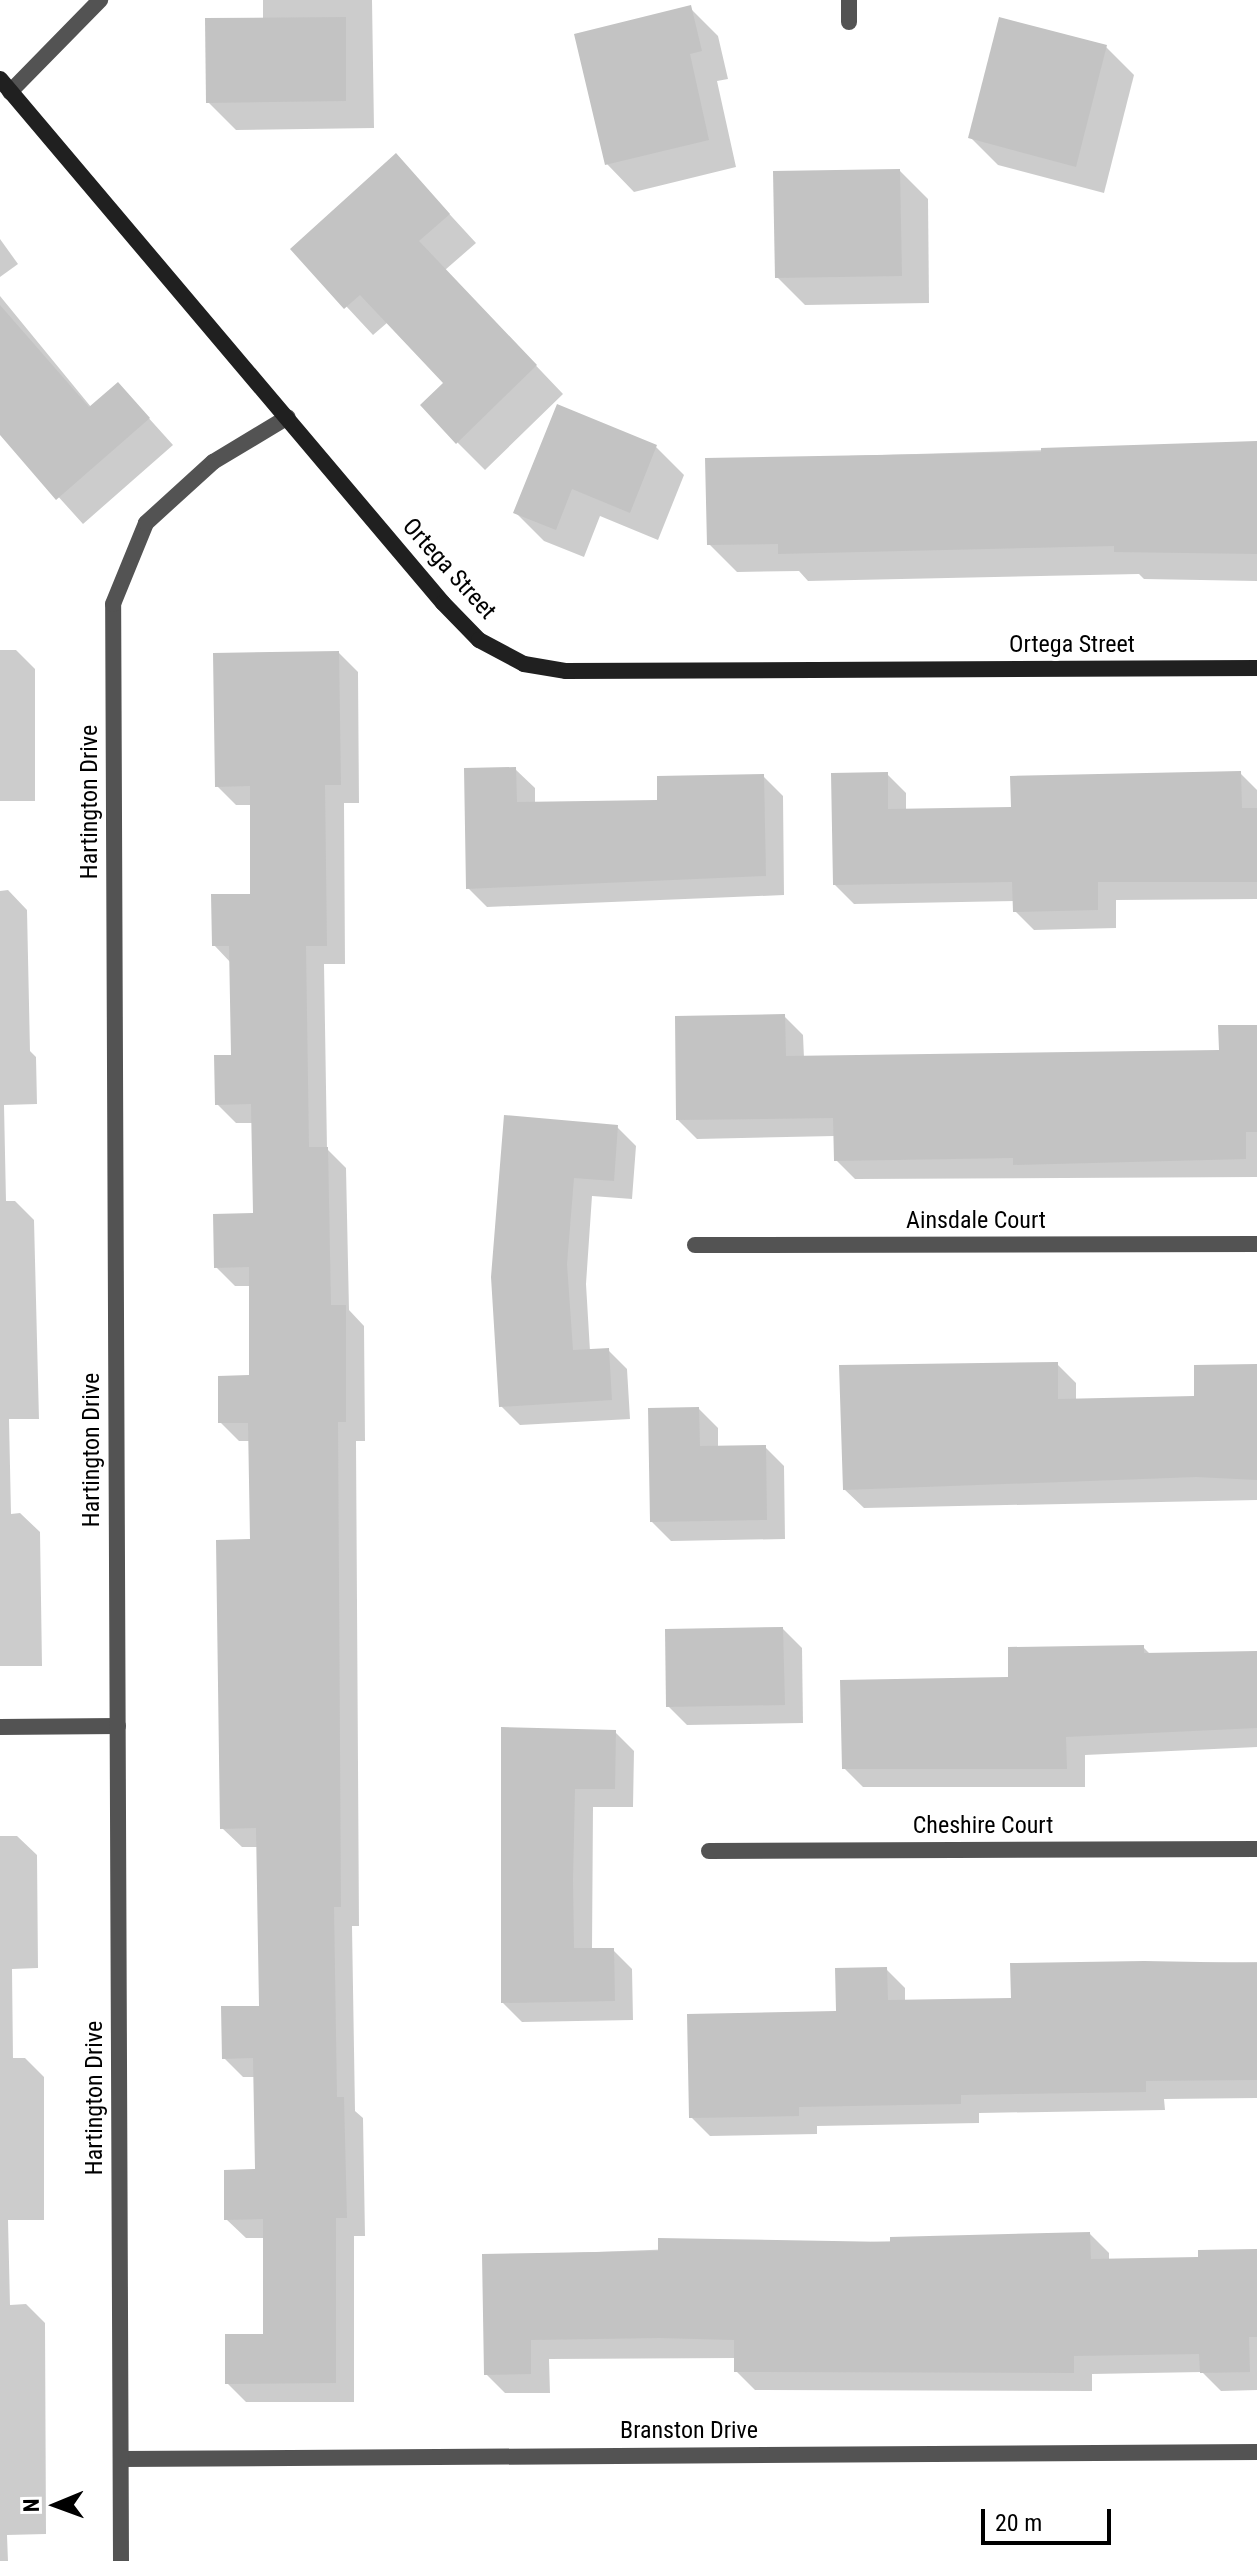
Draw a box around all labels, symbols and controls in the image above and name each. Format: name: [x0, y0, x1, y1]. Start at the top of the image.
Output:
street label: Ortega Street: [396, 513, 502, 625]
street label: Ortega Street: [1009, 631, 1135, 659]
street label: Hartington Drive: [76, 725, 104, 879]
street label: Ainsdale Court: [906, 1207, 1046, 1235]
street label: Hartington Drive: [78, 1373, 106, 1527]
street label: Cheshire Court: [913, 1812, 1053, 1840]
street label: Hartington Drive: [81, 2021, 109, 2175]
street label: Branston Drive: [620, 2417, 758, 2445]
north arrow: [16, 2465, 96, 2545]
scale bar: [985, 2493, 1115, 2543]
text: N: [19, 2498, 44, 2512]
text: 20 m: [995, 2509, 1042, 2537]

